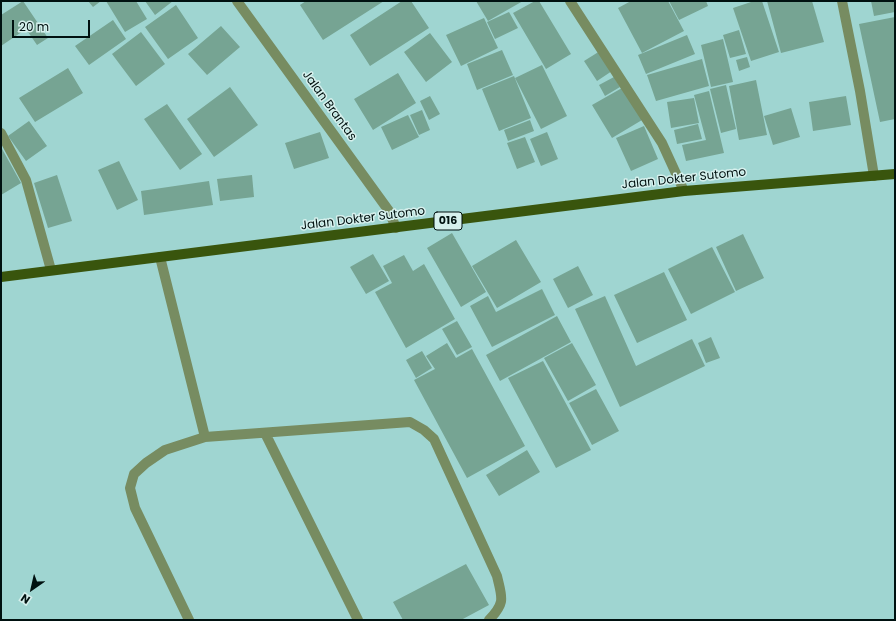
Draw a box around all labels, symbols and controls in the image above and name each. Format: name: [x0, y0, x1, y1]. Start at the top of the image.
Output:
scale bar: [14, 12, 92, 38]
text: 20 m: [19, 18, 49, 35]
street label: Jalan Brantas: [299, 68, 359, 144]
street label: Jalan Dokter Sutomo: [621, 165, 747, 193]
street label: Jalan Dokter Sutomo: [300, 204, 426, 234]
road number: 016: [434, 212, 462, 230]
north arrow: [12, 569, 52, 609]
text: N: [17, 590, 33, 608]

